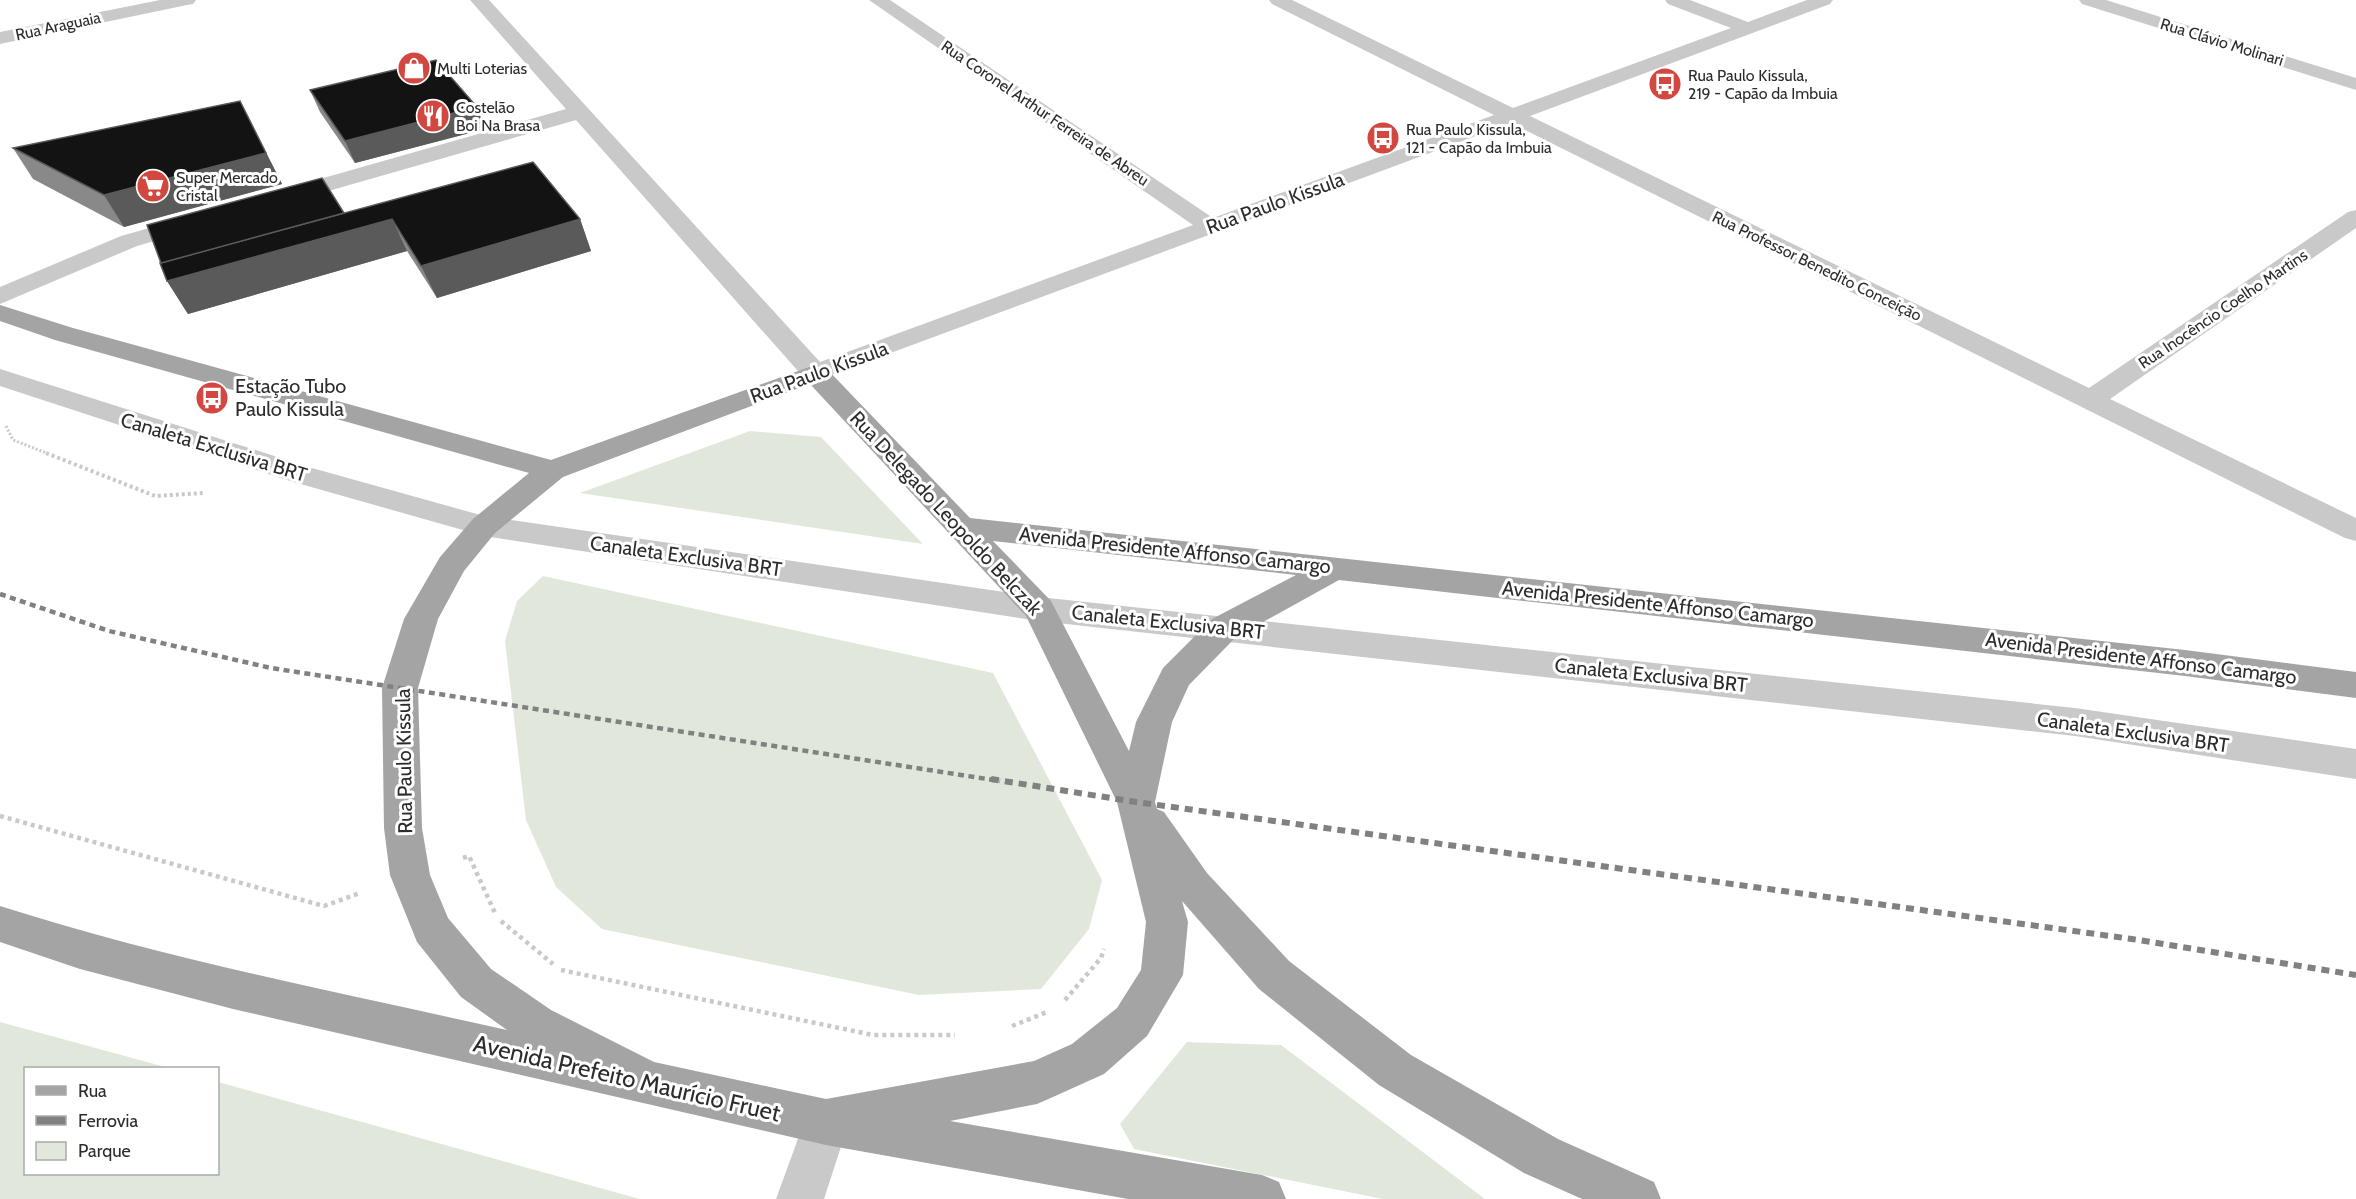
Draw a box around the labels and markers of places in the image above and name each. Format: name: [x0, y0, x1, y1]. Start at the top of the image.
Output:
shop icon: Multi Loterias: [396, 50, 432, 86]
place label: Multi Loterias: [437, 59, 527, 78]
bus stop icon: Rua Paulo Kissula, 219 - Capão da Imbuia: [1647, 66, 1683, 102]
place label: Rua Paulo Kissula, 219 - Capão da Imbuia: [1688, 66, 1838, 103]
restaurant icon: Costelão Boi Na Brasa: [415, 98, 451, 134]
place label: Costelão Boi Na Brasa: [456, 98, 540, 135]
bus stop icon: Rua Paulo Kissula, 121 - Capão da Imbuia: [1365, 120, 1401, 156]
place label: Rua Paulo Kissula, 121 - Capão da Imbuia: [1406, 120, 1552, 157]
supermarket icon: Super Mercado Cristal: [135, 168, 171, 204]
place label: Super Mercado Cristal: [176, 168, 278, 205]
place label: Estação Tubo Paulo Kissula: [235, 374, 346, 421]
bus stop icon: Estação Tubo Paulo Kissula: [194, 380, 230, 416]

